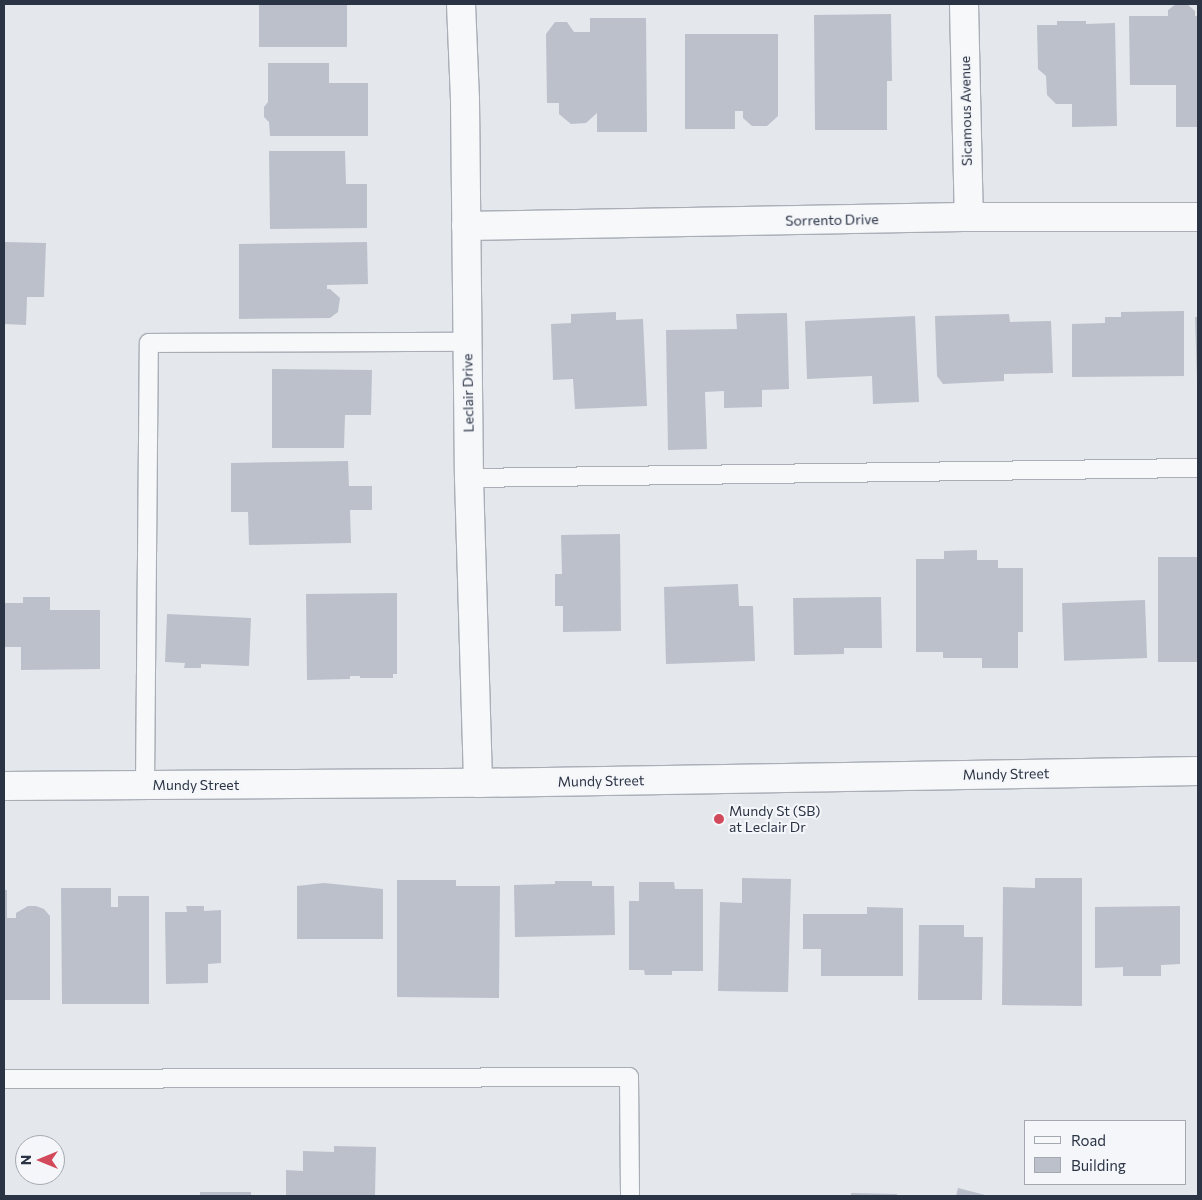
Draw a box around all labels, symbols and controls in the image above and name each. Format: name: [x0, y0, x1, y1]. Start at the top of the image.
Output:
street label: Sicamous Avenue: [957, 56, 975, 166]
street label: Sorrento Drive: [785, 211, 879, 229]
street label: Leclair Drive: [459, 353, 477, 433]
street label: Mundy Street: [962, 765, 1050, 783]
street label: Mundy Street: [557, 772, 645, 790]
street label: Mundy Street: [153, 777, 239, 793]
place label: Mundy St (SB) at Leclair Dr: [729, 803, 820, 836]
marker: Mundy St (SB) at Leclair Dr: [713, 813, 725, 825]
legend: [1024, 1120, 1187, 1185]
text: Road: [1071, 1131, 1106, 1149]
north arrow: [15, 1135, 65, 1185]
text: N: [17, 1155, 34, 1165]
text: Building: [1071, 1156, 1126, 1174]

